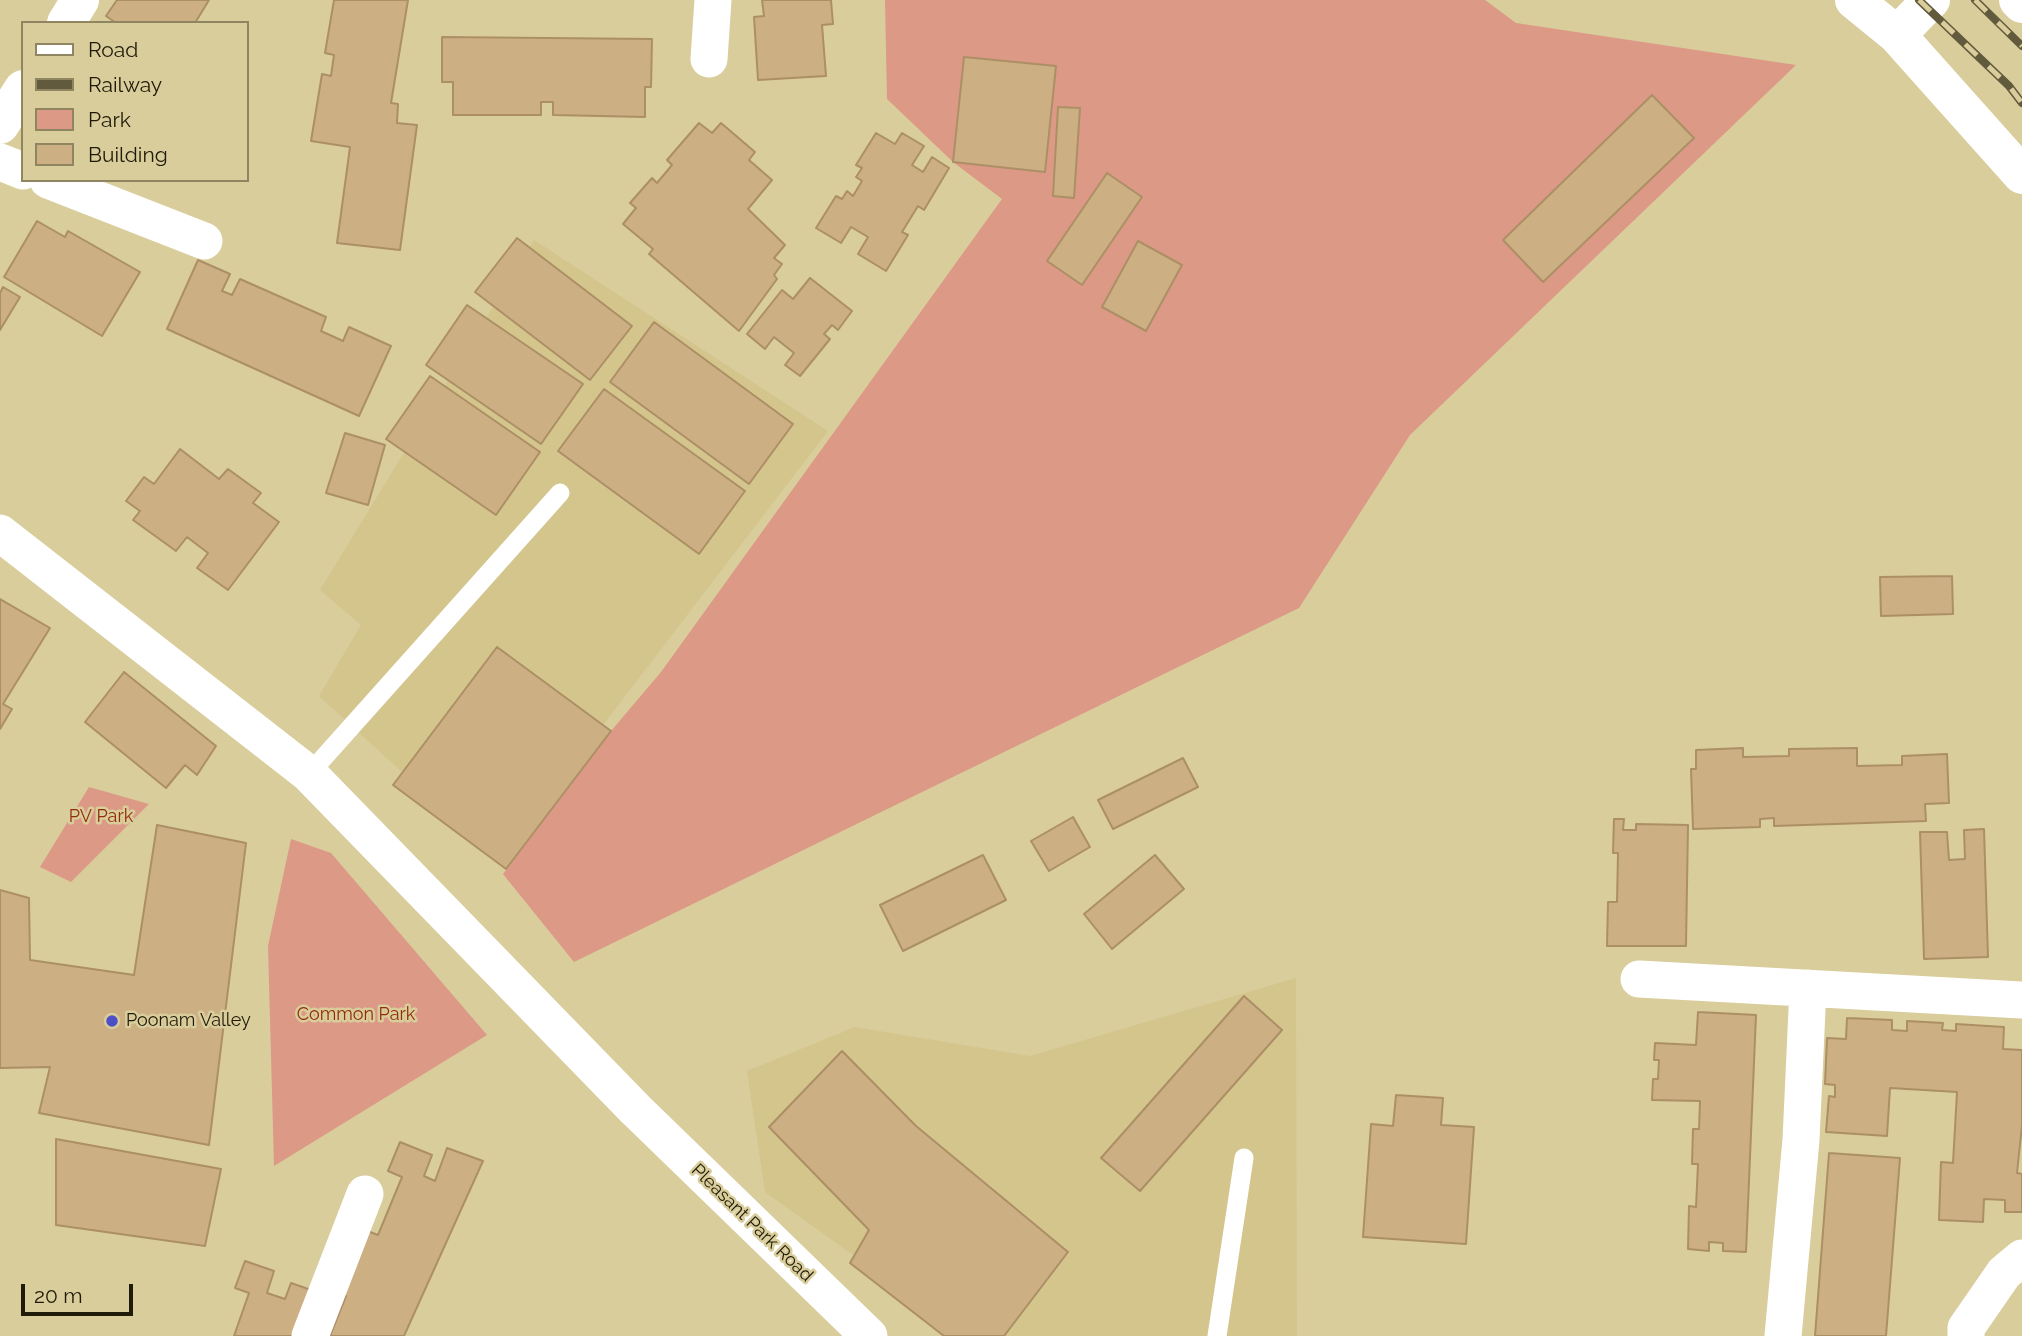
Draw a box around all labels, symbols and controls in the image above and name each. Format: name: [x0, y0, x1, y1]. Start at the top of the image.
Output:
legend: [21, 21, 248, 182]
text: Road: [88, 37, 138, 62]
text: Railway: [88, 72, 162, 97]
text: Park: [88, 107, 131, 132]
text: Building: [88, 142, 168, 167]
park label: PV Park: [69, 806, 133, 828]
park label: Common Park: [297, 1004, 415, 1026]
place label: Poonam Valley: [126, 1010, 251, 1032]
marker: Poonam Valley: [104, 1013, 120, 1029]
street label: Pleasant Park Road: [687, 1159, 817, 1287]
scale bar: [24, 1270, 136, 1314]
text: 20 m: [34, 1283, 82, 1308]

